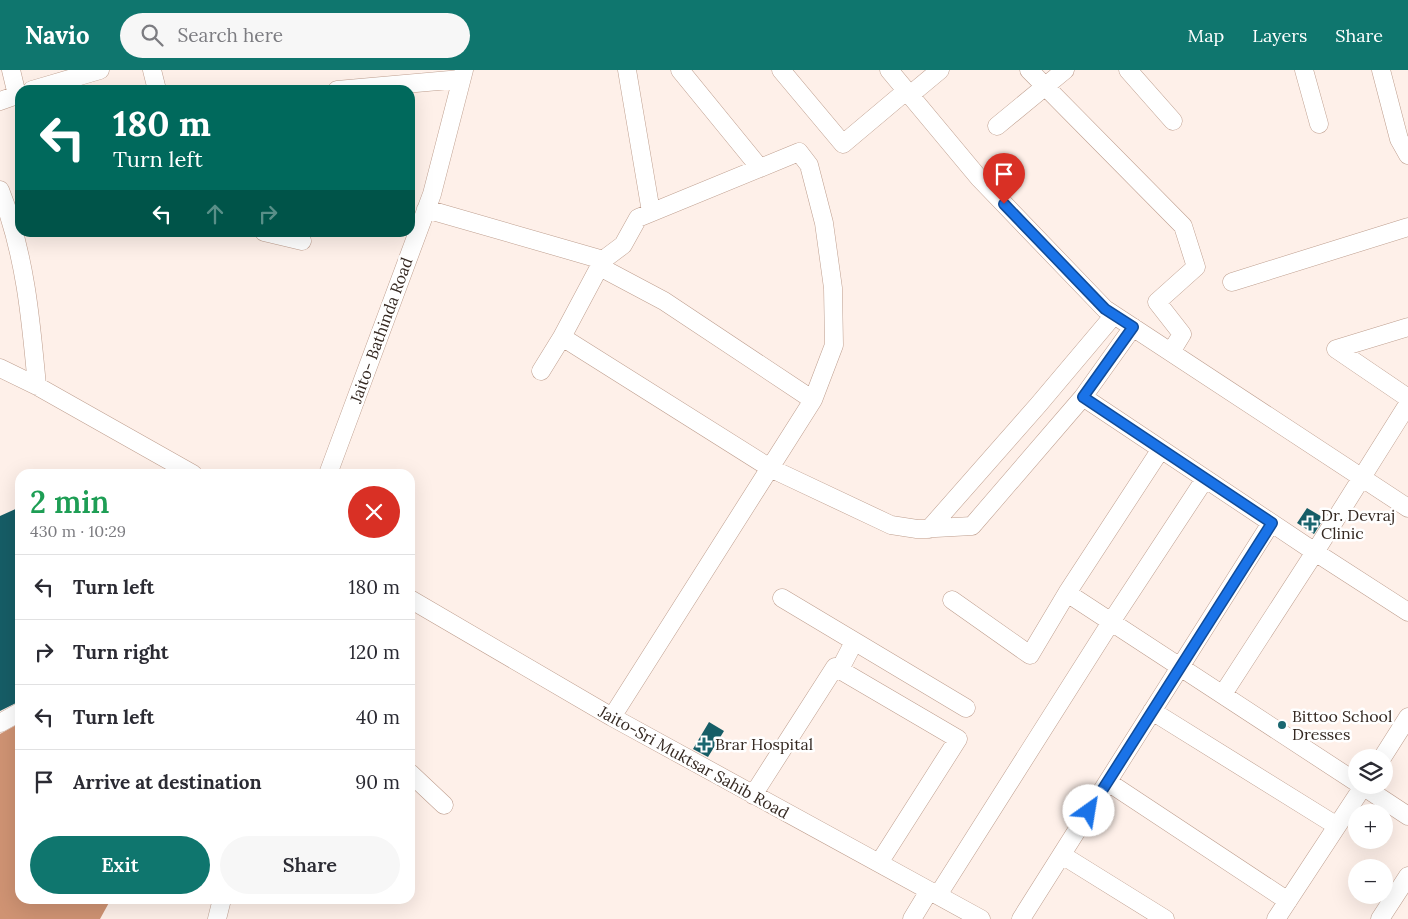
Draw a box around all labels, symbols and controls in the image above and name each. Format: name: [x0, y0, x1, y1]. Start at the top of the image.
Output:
search box: [120, 13, 470, 58]
text: Navio: [25, 20, 90, 51]
icon: search: [138, 21, 166, 49]
text: Search here: [178, 23, 283, 47]
text: Map: [1188, 24, 1224, 47]
text: Layers: [1252, 24, 1307, 47]
text: Share: [1335, 24, 1383, 47]
text: 180 m: [113, 101, 211, 146]
icon: left: [30, 105, 95, 170]
text: Turn left: [113, 145, 203, 173]
pin: [983, 153, 1025, 204]
icon: arrive: [990, 160, 1018, 188]
icon: left: [148, 200, 176, 228]
icon: ahead: [201, 200, 229, 228]
icon: right: [254, 200, 282, 228]
street label: Jaito- Bathinda Road: [345, 254, 417, 407]
text: 2 min: [30, 483, 109, 521]
button: close: [348, 486, 400, 538]
place label: Dr. Devraj Clinic: [1321, 505, 1395, 543]
marker: Dr. Devraj Clinic: [1303, 517, 1317, 531]
text: 430 m · 10:29: [30, 521, 126, 541]
icon: left: [30, 573, 58, 601]
text: Turn left: [73, 575, 154, 599]
text: 180 m: [349, 575, 400, 599]
icon: right: [30, 638, 58, 666]
text: Turn right: [73, 640, 169, 664]
text: 120 m: [349, 640, 400, 664]
street label: Jaito-Sri Muktsar Sahib Road: [595, 701, 793, 823]
icon: left: [30, 703, 58, 731]
text: Turn left: [73, 705, 154, 729]
text: 40 m: [356, 705, 400, 729]
place label: Bittoo School Dresses: [1292, 706, 1392, 744]
marker: Bittoo School Dresses: [1276, 719, 1288, 731]
place label: Brar Hospital: [715, 734, 813, 754]
marker: Brar Hospital: [697, 737, 711, 751]
map controls: [1348, 749, 1393, 904]
button: layers: [1348, 749, 1393, 794]
icon: arrive: [30, 768, 58, 796]
text: Arrive at destination: [73, 770, 262, 794]
text: 90 m: [355, 770, 400, 794]
position arrow: [1062, 784, 1114, 836]
button: +: [1348, 804, 1393, 849]
button: Exit: [30, 836, 210, 894]
button: Share: [220, 836, 400, 894]
button: −: [1348, 859, 1393, 904]

